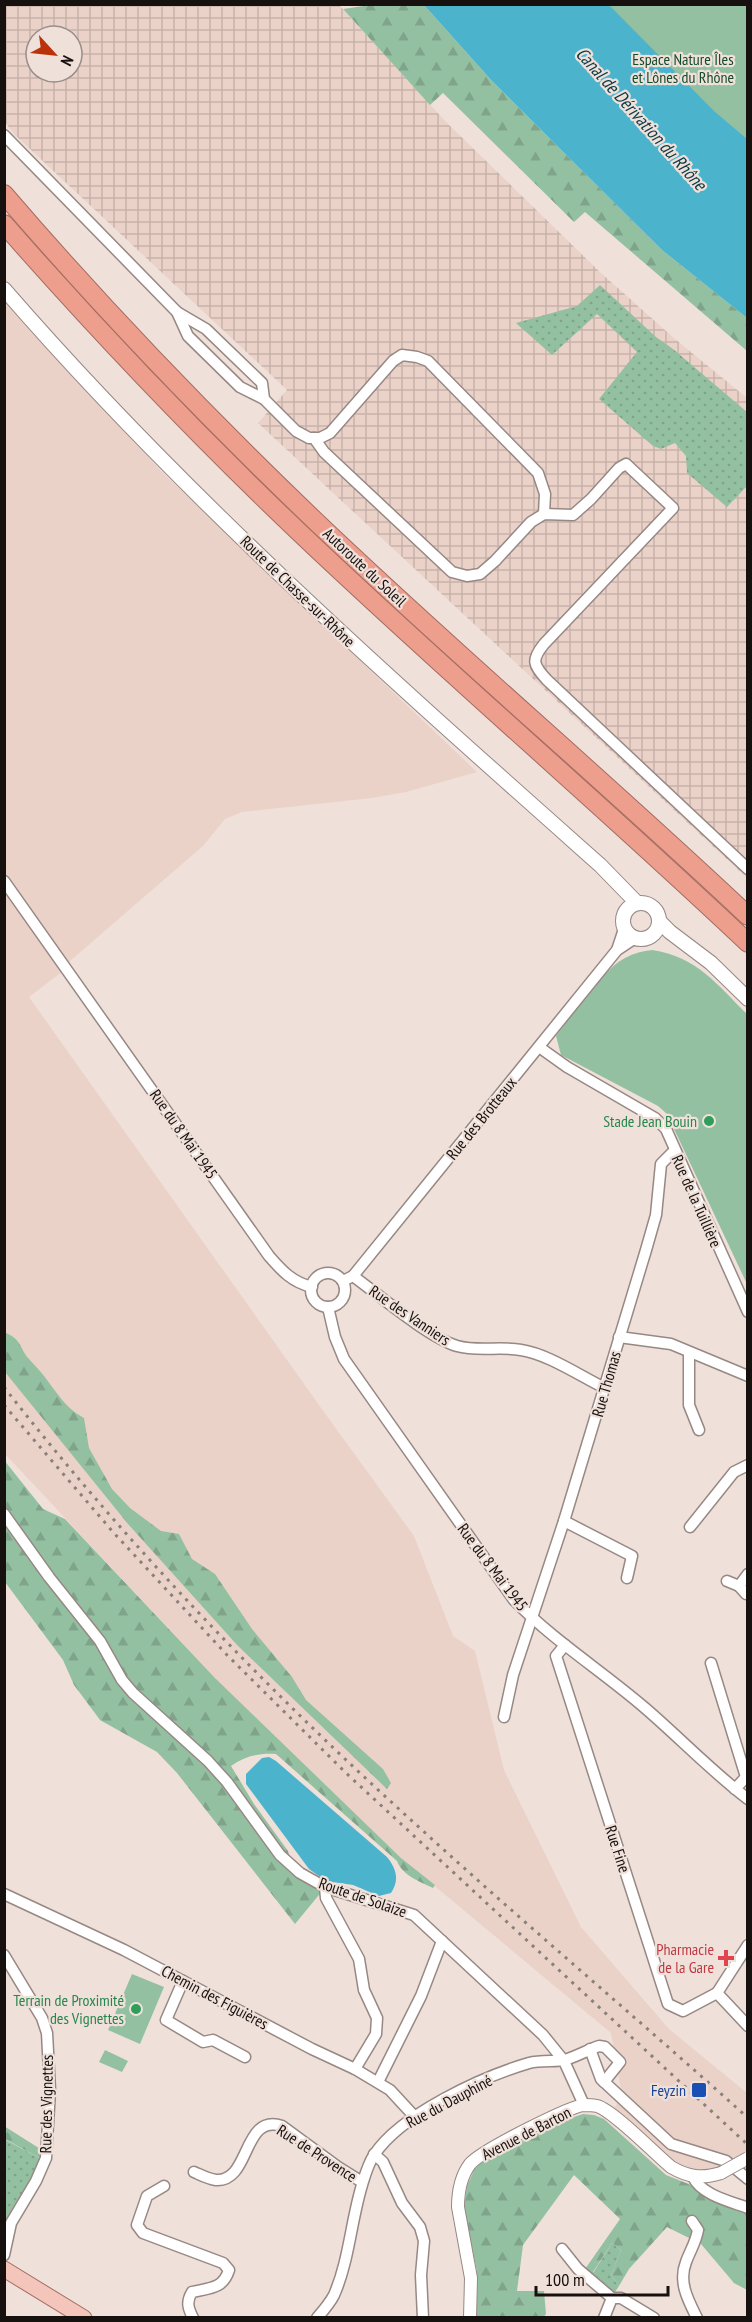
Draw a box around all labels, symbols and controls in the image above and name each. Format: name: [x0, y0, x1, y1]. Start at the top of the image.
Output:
north arrow: [24, 24, 84, 84]
water label: Canal de Dérivation du Rhône: [571, 42, 713, 196]
park label: Espace Nature Îles et Lônes du Rhône: [632, 49, 734, 87]
text: N: [56, 52, 78, 69]
street label: Autoroute du Soleil: [319, 523, 411, 611]
street label: Route de Chasse-sur-Rhône: [237, 531, 359, 651]
street label: Rue des Brotteaux: [441, 1072, 521, 1164]
street label: Rue du 8 Mai 1945: [146, 1085, 222, 1183]
place label: Stade Jean Bouin: [603, 1111, 697, 1131]
marker: Stade Jean Bouin: [702, 1114, 716, 1128]
street label: Rue de la Tuillière: [668, 1152, 726, 1250]
street label: Rue des Vanniers: [366, 1281, 454, 1349]
street label: Rue Thomas: [587, 1349, 625, 1419]
street label: Rue du 8 Mai 1945: [453, 1519, 533, 1615]
street label: Rue Fine: [601, 1823, 635, 1875]
street label: Route de Solaize: [316, 1873, 410, 1921]
place label: Pharmacie de la Gare: [656, 1939, 714, 1977]
marker: Pharmacie de la Gare: [719, 1951, 733, 1965]
street label: Chemin des Figuières: [158, 1960, 272, 2034]
place label: Terrain de Proximité des Vignettes: [13, 1990, 124, 2028]
marker: Terrain de Proximité des Vignettes: [129, 2002, 143, 2016]
street label: Rue des Vignettes: [35, 2054, 57, 2154]
street label: Rue du Dauphiné: [402, 2070, 496, 2132]
place label: Feyzin: [651, 2080, 686, 2100]
marker: Feyzin: [690, 2081, 708, 2099]
street label: Avenue de Barton: [478, 2102, 574, 2164]
street label: Rue de Provence: [273, 2120, 361, 2186]
scale bar: [536, 2259, 668, 2297]
text: 100 m: [545, 2268, 585, 2291]

